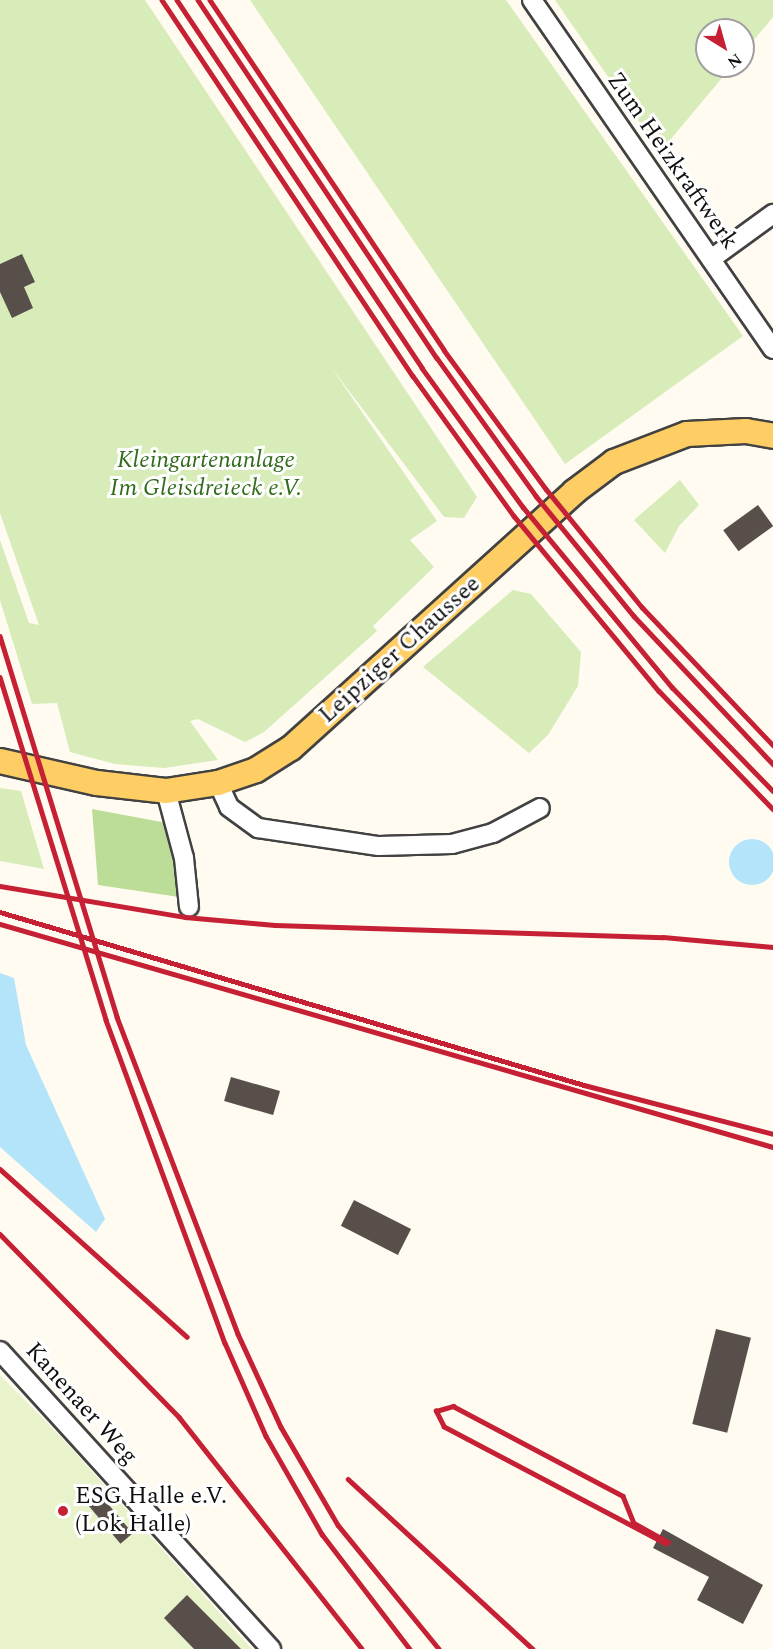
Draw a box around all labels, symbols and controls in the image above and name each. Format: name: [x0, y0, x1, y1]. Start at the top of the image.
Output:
north arrow: [695, 18, 755, 78]
text: N: [722, 47, 747, 74]
street label: Zum Heizkraftwerk: [600, 67, 744, 255]
park label: Kleingartenanlage Im Gleisdreieck e.V.: [110, 447, 302, 503]
street label: Leipziger Chaussee: [313, 570, 487, 730]
street label: Kanenaer Weg: [19, 1337, 143, 1471]
place label: ESG Halle e.V. (Lok Halle): [75, 1483, 227, 1539]
marker: ESG Halle e.V. (Lok Halle): [56, 1504, 70, 1518]

